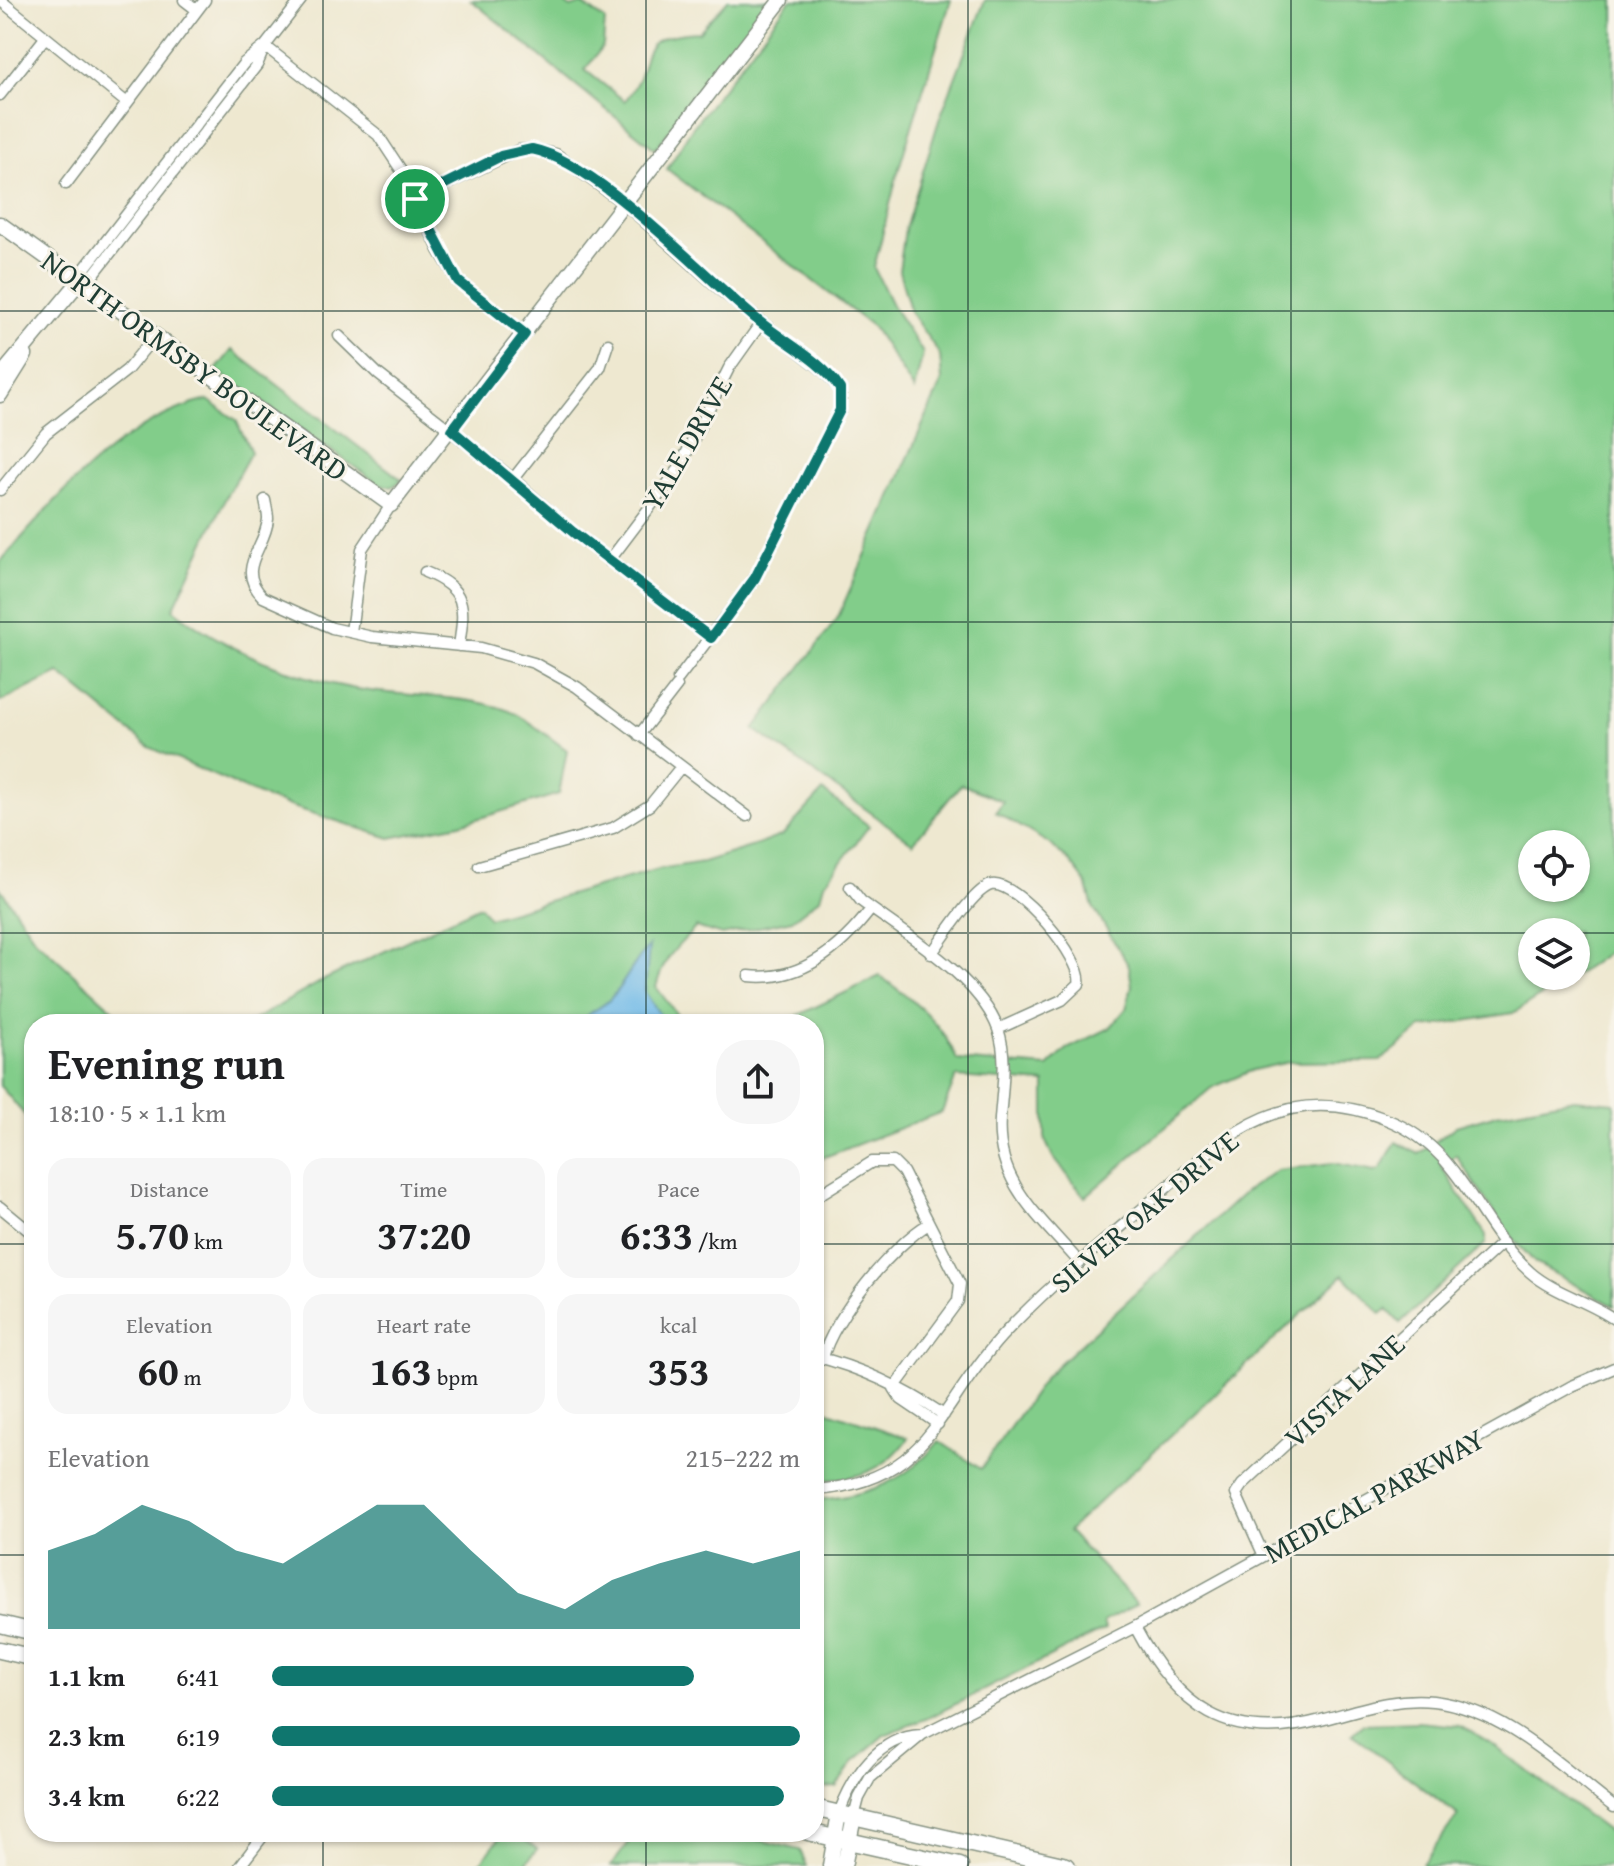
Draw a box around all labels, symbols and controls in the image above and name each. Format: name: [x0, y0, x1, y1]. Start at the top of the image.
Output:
pin: [381, 165, 449, 233]
icon: arrive: [393, 177, 437, 221]
street label: NORTH ORMSBY BOULEVARD: [33, 239, 357, 491]
street label: YALE DRIVE: [629, 367, 743, 519]
map controls: [1518, 830, 1590, 990]
button: locate: [1518, 830, 1590, 902]
button: layers: [1518, 918, 1590, 990]
text: Evening run: [48, 1031, 285, 1095]
button: share: [716, 1040, 800, 1124]
text: 18:10 · 5 × 1.1 km: [48, 1093, 226, 1132]
street label: SILVER OAK DRIVE: [1040, 1119, 1248, 1303]
text: Distance: [130, 1173, 209, 1205]
text: Time: [401, 1173, 447, 1205]
text: Pace: [658, 1173, 700, 1205]
text: 5.70: [116, 1205, 189, 1264]
text: 37:20: [377, 1205, 471, 1264]
text: 6:33: [620, 1205, 693, 1264]
text: km: [189, 1225, 223, 1257]
text: /km: [693, 1225, 738, 1257]
text: Elevation: [126, 1309, 212, 1341]
text: Heart rate: [377, 1309, 471, 1341]
text: kcal: [660, 1309, 697, 1341]
street label: VISTA LANE: [1274, 1322, 1414, 1458]
text: 60: [137, 1341, 179, 1400]
text: 163: [370, 1341, 432, 1400]
text: 353: [648, 1341, 710, 1400]
text: m: [179, 1361, 201, 1393]
text: bpm: [432, 1361, 478, 1393]
street label: MEDICAL PARKWAY: [1256, 1416, 1492, 1574]
text: Elevation: [48, 1438, 150, 1477]
text: 215–222 m: [686, 1438, 800, 1477]
text: 1.1 km: [48, 1657, 125, 1696]
text: 6:41: [176, 1657, 220, 1696]
text: 2.3 km: [48, 1717, 125, 1756]
text: 6:19: [176, 1717, 220, 1756]
text: 3.4 km: [48, 1777, 125, 1816]
text: 6:22: [176, 1777, 220, 1816]

